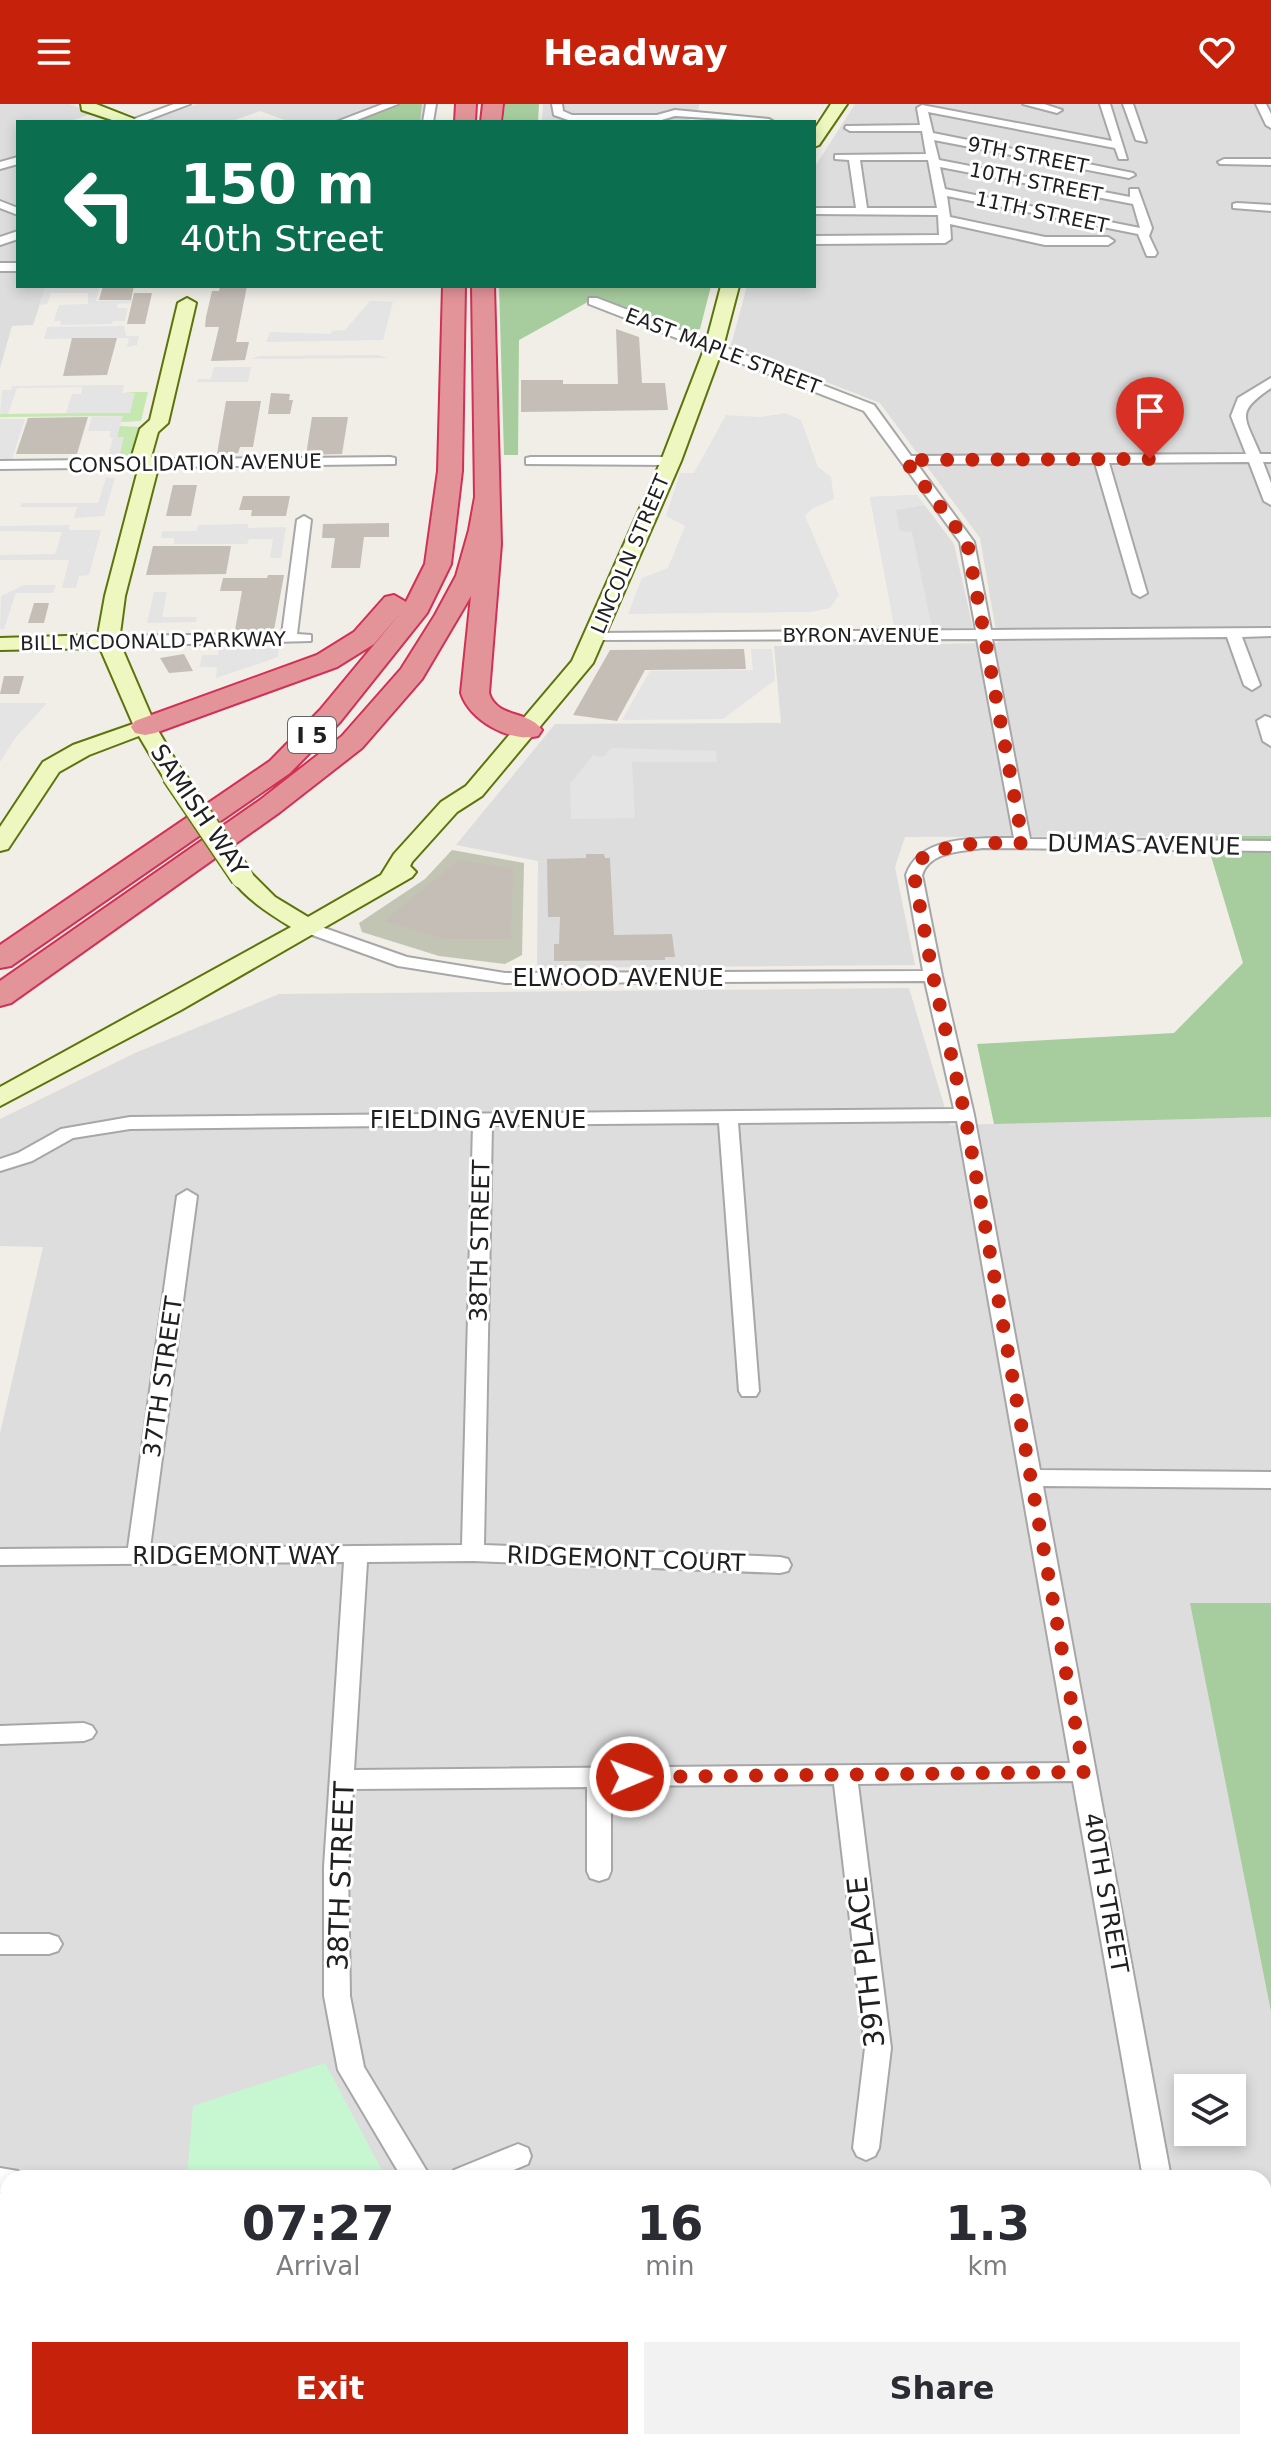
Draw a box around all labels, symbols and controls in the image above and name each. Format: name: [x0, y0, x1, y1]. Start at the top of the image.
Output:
icon: menu: [32, 30, 76, 74]
icon: heart: [1195, 30, 1239, 74]
text: Headway: [543, 32, 728, 73]
street label: 9TH STREET: [966, 132, 1091, 179]
text: 150 m: [180, 151, 375, 216]
icon: left: [48, 152, 152, 256]
street label: 10TH STREET: [967, 157, 1105, 207]
street label: 11TH STREET: [973, 186, 1111, 238]
text: 40th Street: [180, 218, 384, 259]
street label: EAST MAPLE STREET: [622, 303, 825, 400]
pin: [1116, 377, 1184, 459]
icon: arrive: [1128, 389, 1172, 433]
street label: CONSOLIDATION AVENUE: [68, 449, 322, 477]
street label: LINCOLN STREET: [586, 470, 675, 637]
street label: BYRON AVENUE: [783, 623, 939, 647]
street label: BILL MCDONALD PARKWAY: [20, 627, 287, 655]
road number: I 5: [288, 717, 336, 753]
street label: SAMISH WAY: [145, 739, 253, 881]
street label: DUMAS AVENUE: [1047, 829, 1241, 861]
street label: ELWOOD AVENUE: [512, 964, 724, 992]
street label: FIELDING AVENUE: [370, 1106, 586, 1134]
street label: 38TH STREET: [465, 1159, 495, 1322]
street label: 37TH STREET: [138, 1294, 188, 1459]
street label: RIDGEMONT COURT: [506, 1541, 746, 1577]
street label: RIDGEMONT WAY: [132, 1542, 340, 1570]
position arrow: [588, 1735, 672, 1819]
street label: 38TH STREET: [321, 1780, 361, 1971]
street label: 40TH STREET: [1078, 1811, 1134, 1976]
street label: 39TH PLACE: [841, 1875, 891, 2049]
map controls: [1174, 2074, 1246, 2146]
button: layers: [1174, 2074, 1246, 2146]
text: 07:27: [242, 2195, 395, 2251]
text: 16: [636, 2195, 703, 2251]
text: 1.3: [945, 2195, 1030, 2251]
text: Arrival: [276, 2251, 360, 2281]
text: min: [645, 2251, 694, 2281]
text: km: [967, 2251, 1008, 2281]
button: Exit: [32, 2342, 628, 2434]
button: Share: [644, 2342, 1240, 2434]

